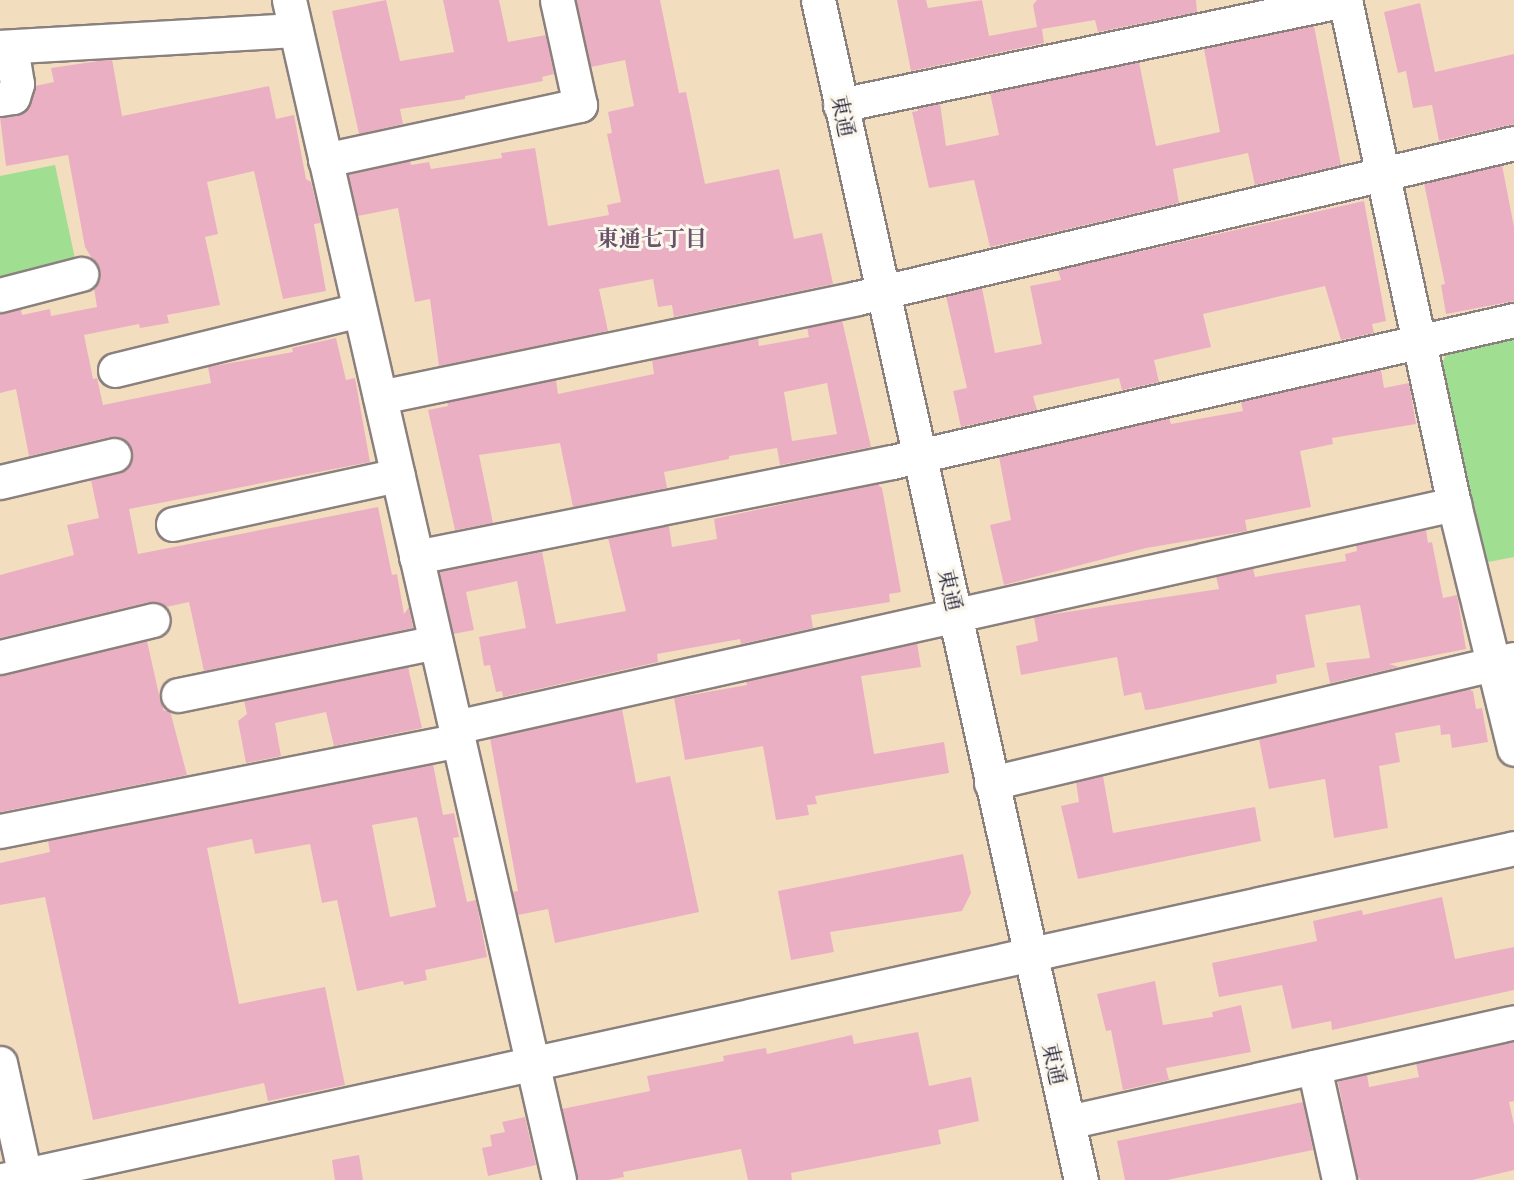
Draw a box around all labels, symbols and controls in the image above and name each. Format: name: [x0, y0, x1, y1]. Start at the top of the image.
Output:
street label: 東通: [826, 93, 860, 139]
district label: 東通七丁目: [597, 226, 707, 252]
street label: 東通: [933, 567, 967, 613]
street label: 東通: [1037, 1041, 1071, 1087]

